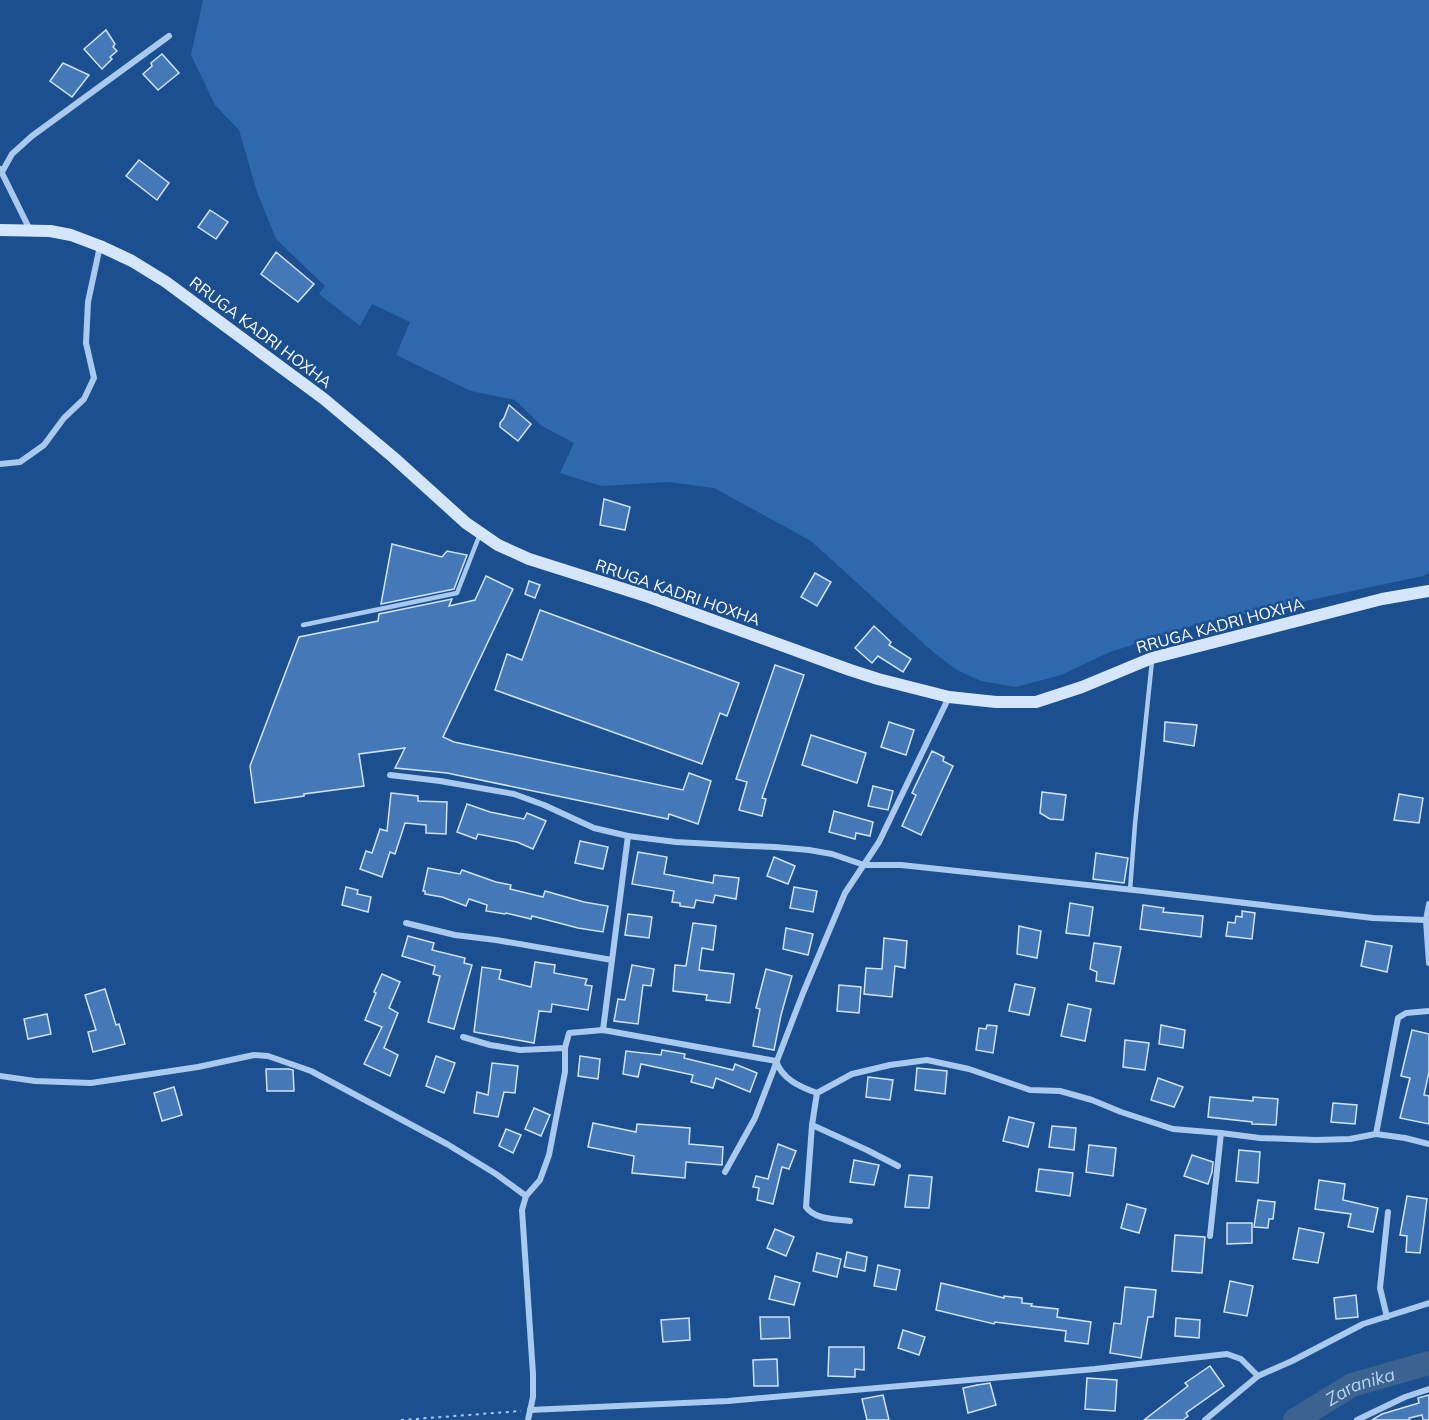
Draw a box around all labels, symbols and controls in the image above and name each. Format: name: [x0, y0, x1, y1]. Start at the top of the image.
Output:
street label: RRUGA KADRI HOXHA: [186, 272, 336, 392]
street label: RRUGA KADRI HOXHA: [593, 554, 763, 630]
street label: RRUGA KADRI HOXHA: [1134, 593, 1306, 657]
water label: Zaranika: [1321, 1362, 1398, 1410]

